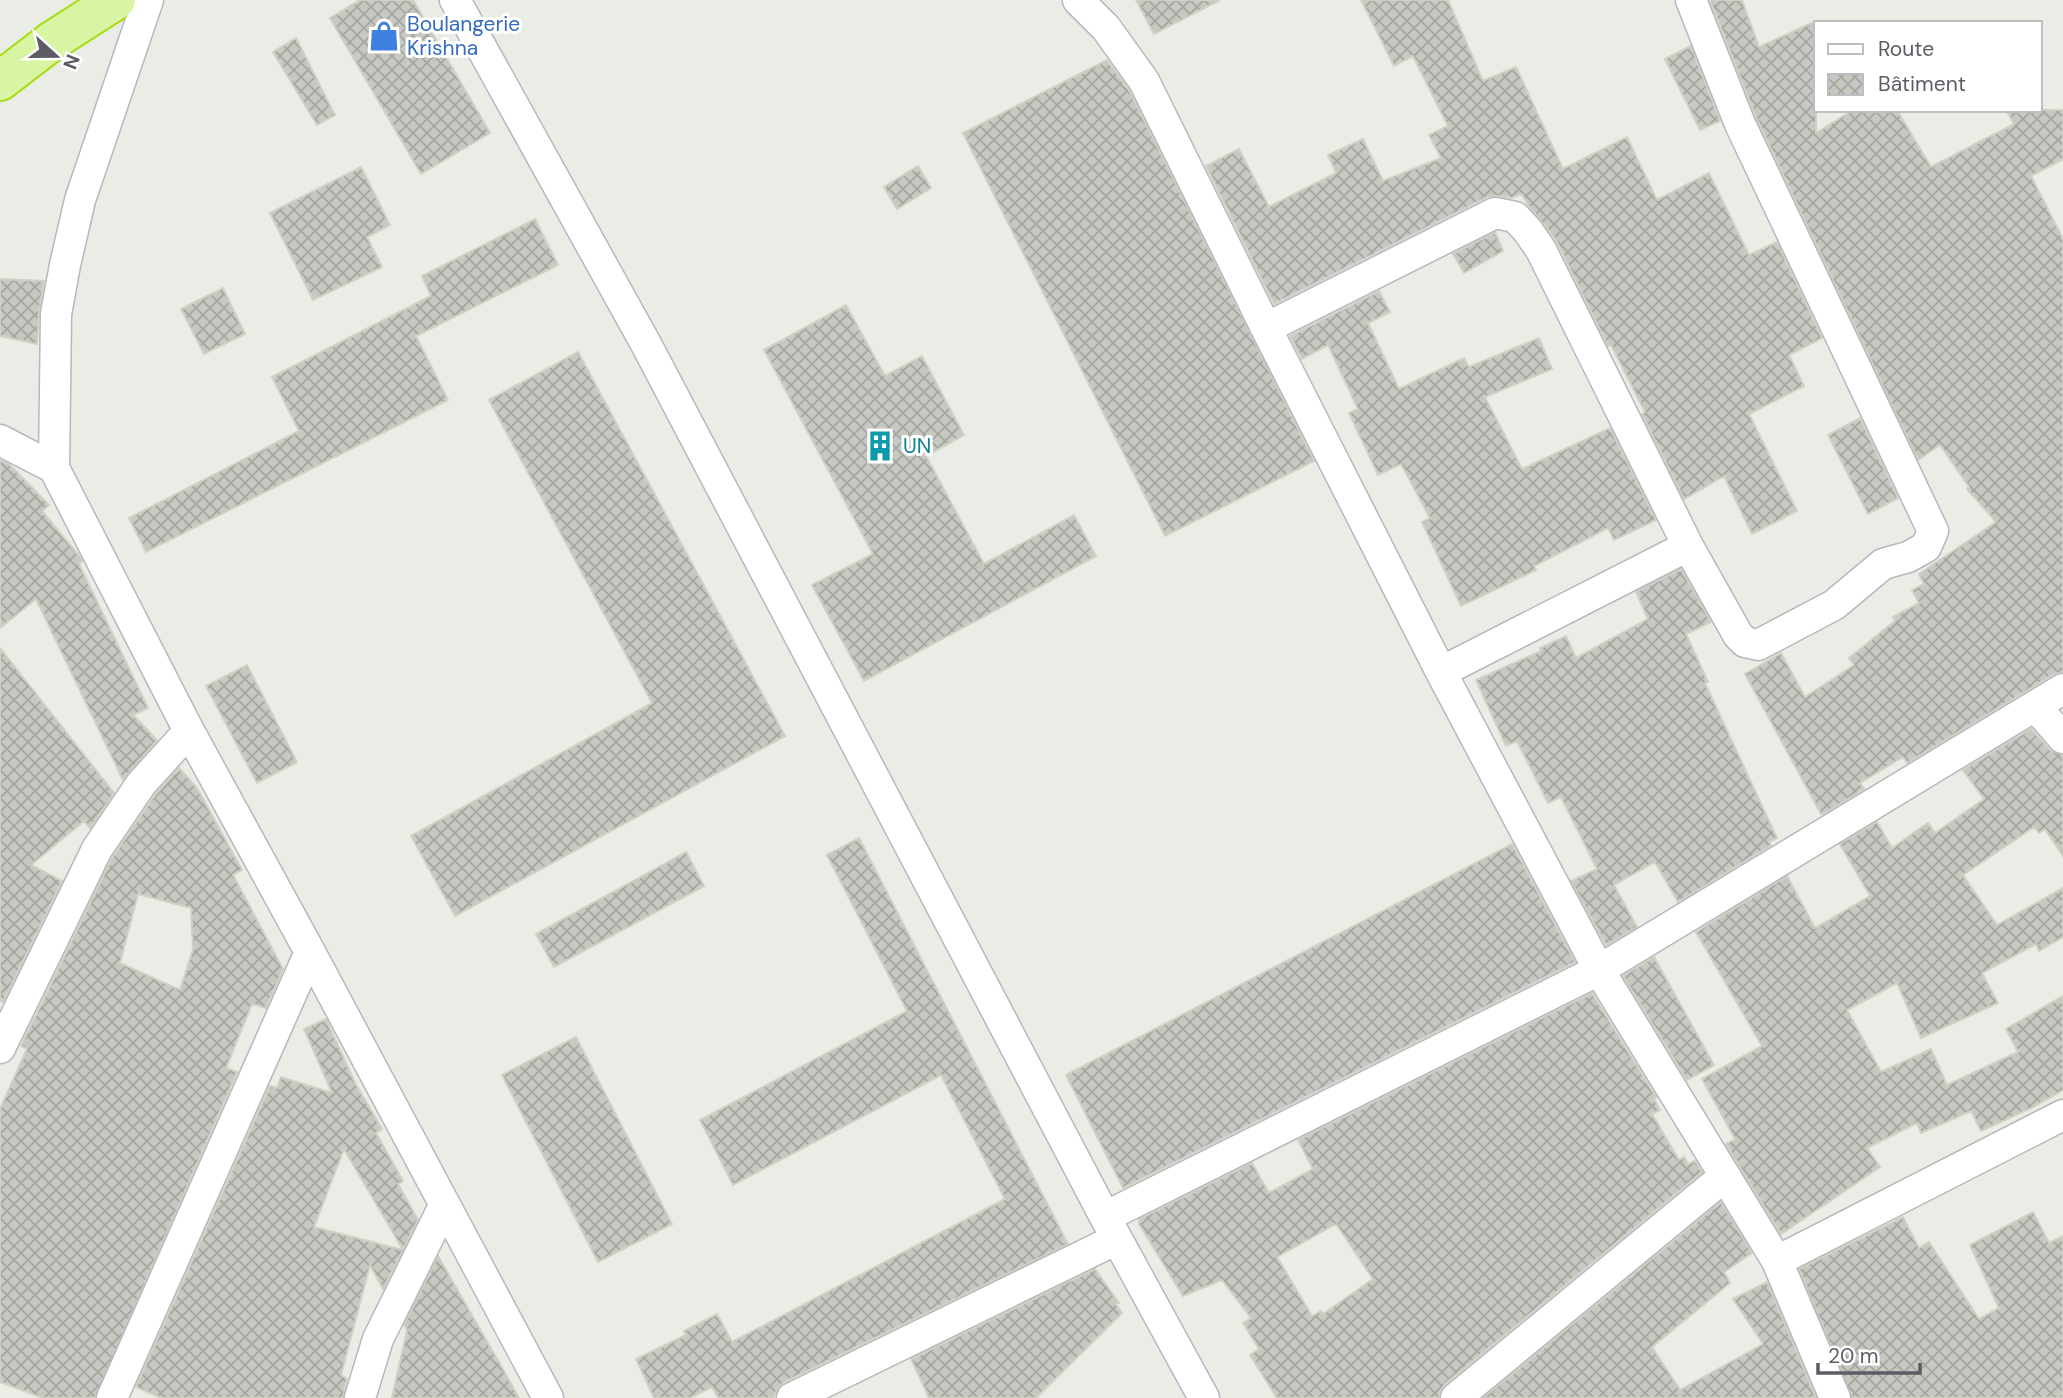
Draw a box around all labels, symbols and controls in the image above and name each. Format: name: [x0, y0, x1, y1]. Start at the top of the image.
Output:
place label: Boulangerie Krishna: [407, 10, 520, 62]
shop icon: Boulangerie Krishna: [367, 19, 401, 53]
north arrow: [21, 21, 91, 91]
legend: [1814, 21, 2042, 112]
text: Route: [1878, 35, 1934, 63]
text: N: [57, 51, 86, 73]
text: Bâtiment: [1878, 70, 1966, 98]
building icon: UN: [863, 429, 897, 463]
place label: UN: [903, 432, 931, 460]
scale bar: [1818, 1332, 1920, 1376]
text: 20 m: [1828, 1342, 1879, 1370]

